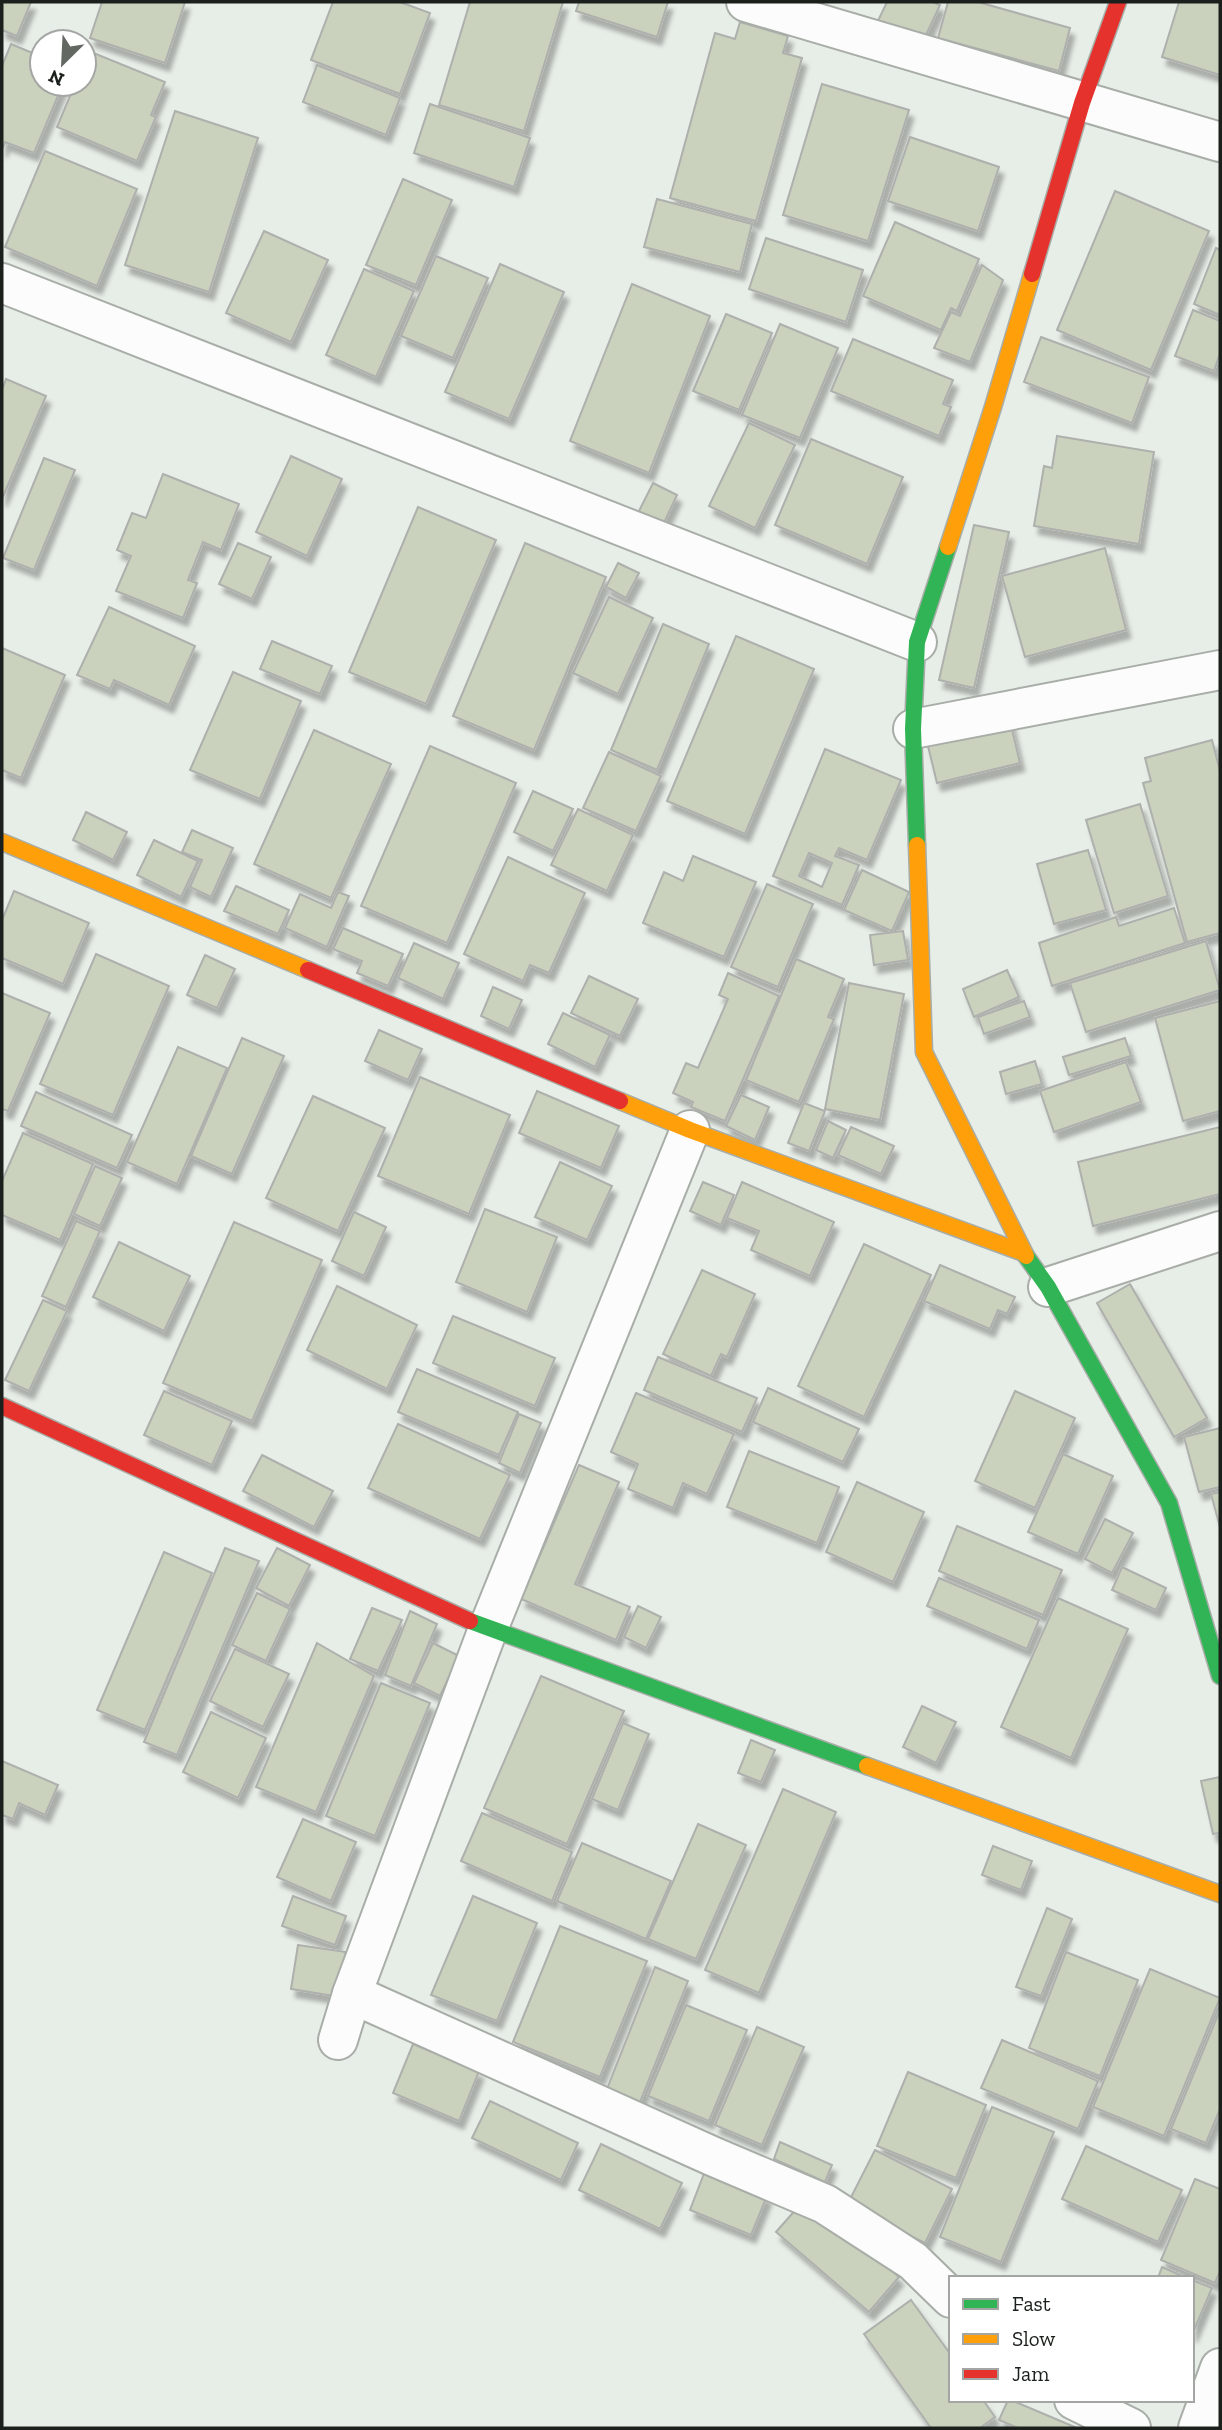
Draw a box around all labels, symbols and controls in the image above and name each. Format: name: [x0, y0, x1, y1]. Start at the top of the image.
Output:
north arrow: [28, 28, 98, 98]
text: N: [45, 65, 68, 92]
legend: [949, 2276, 1194, 2402]
text: Fast: [1012, 2291, 1051, 2316]
text: Slow: [1012, 2326, 1055, 2351]
text: Jam: [1012, 2361, 1049, 2386]

